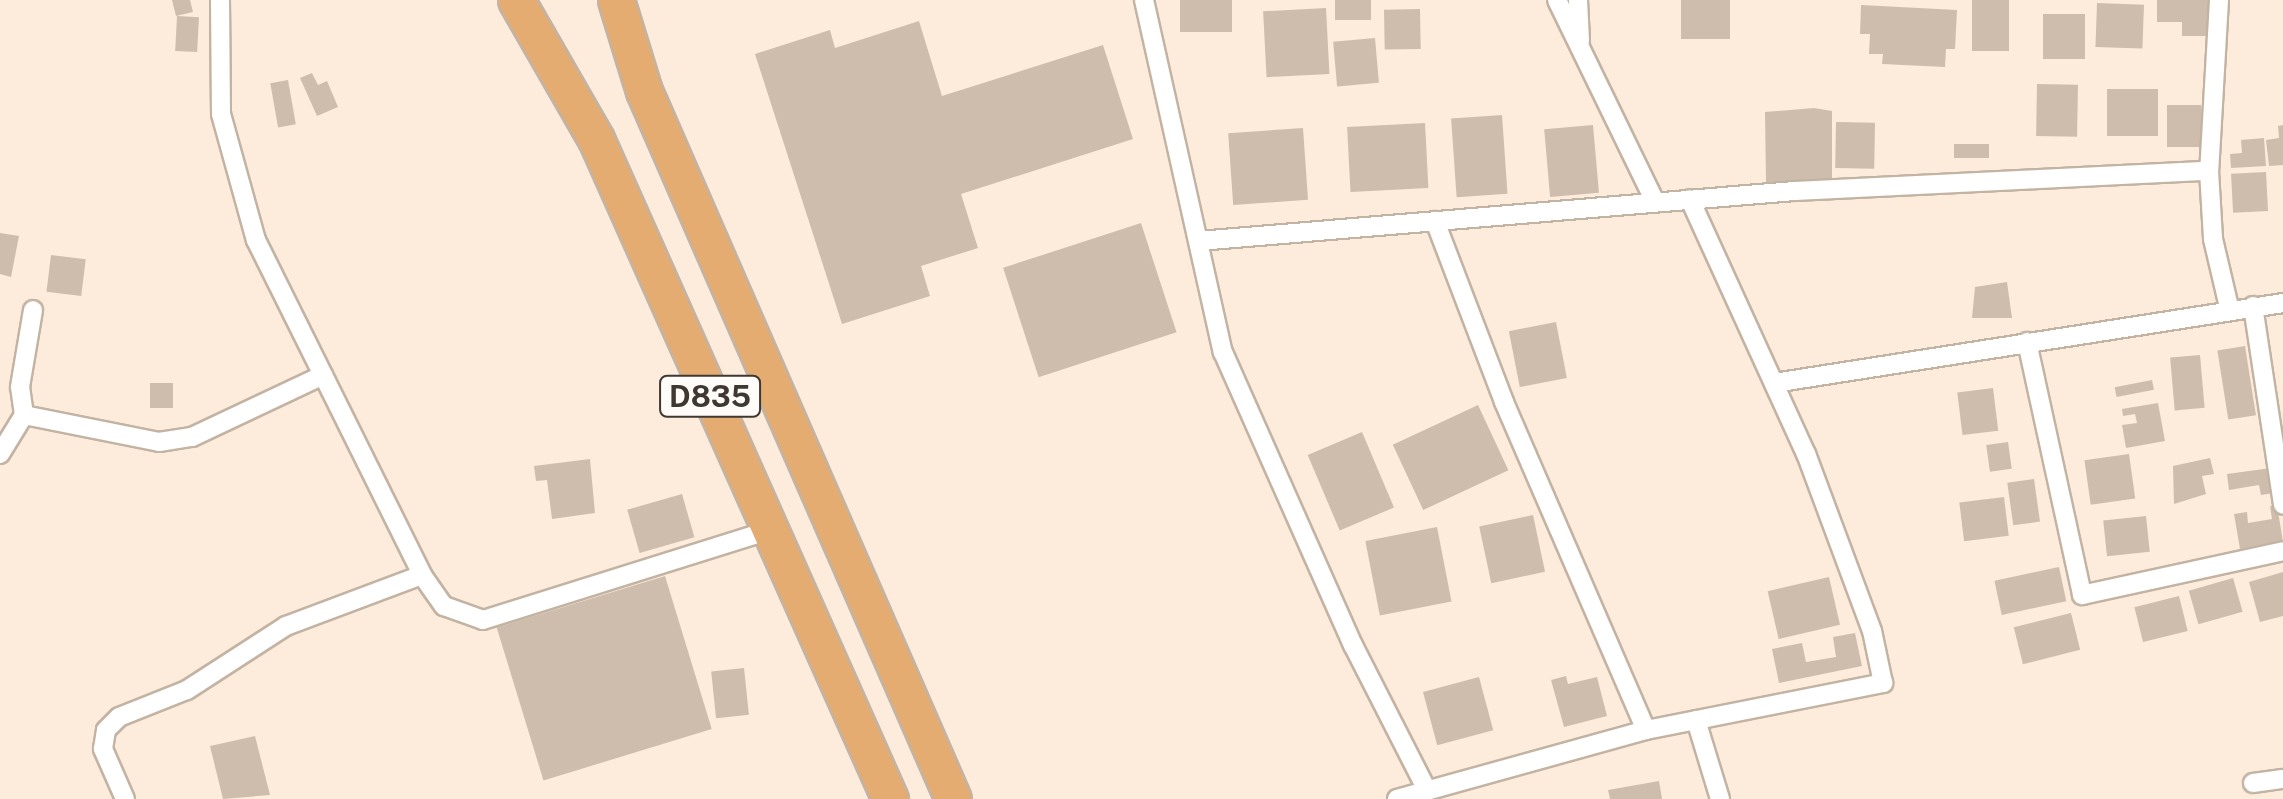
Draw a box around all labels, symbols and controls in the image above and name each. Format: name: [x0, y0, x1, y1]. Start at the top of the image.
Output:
road number: D835: [658, 371, 762, 421]

